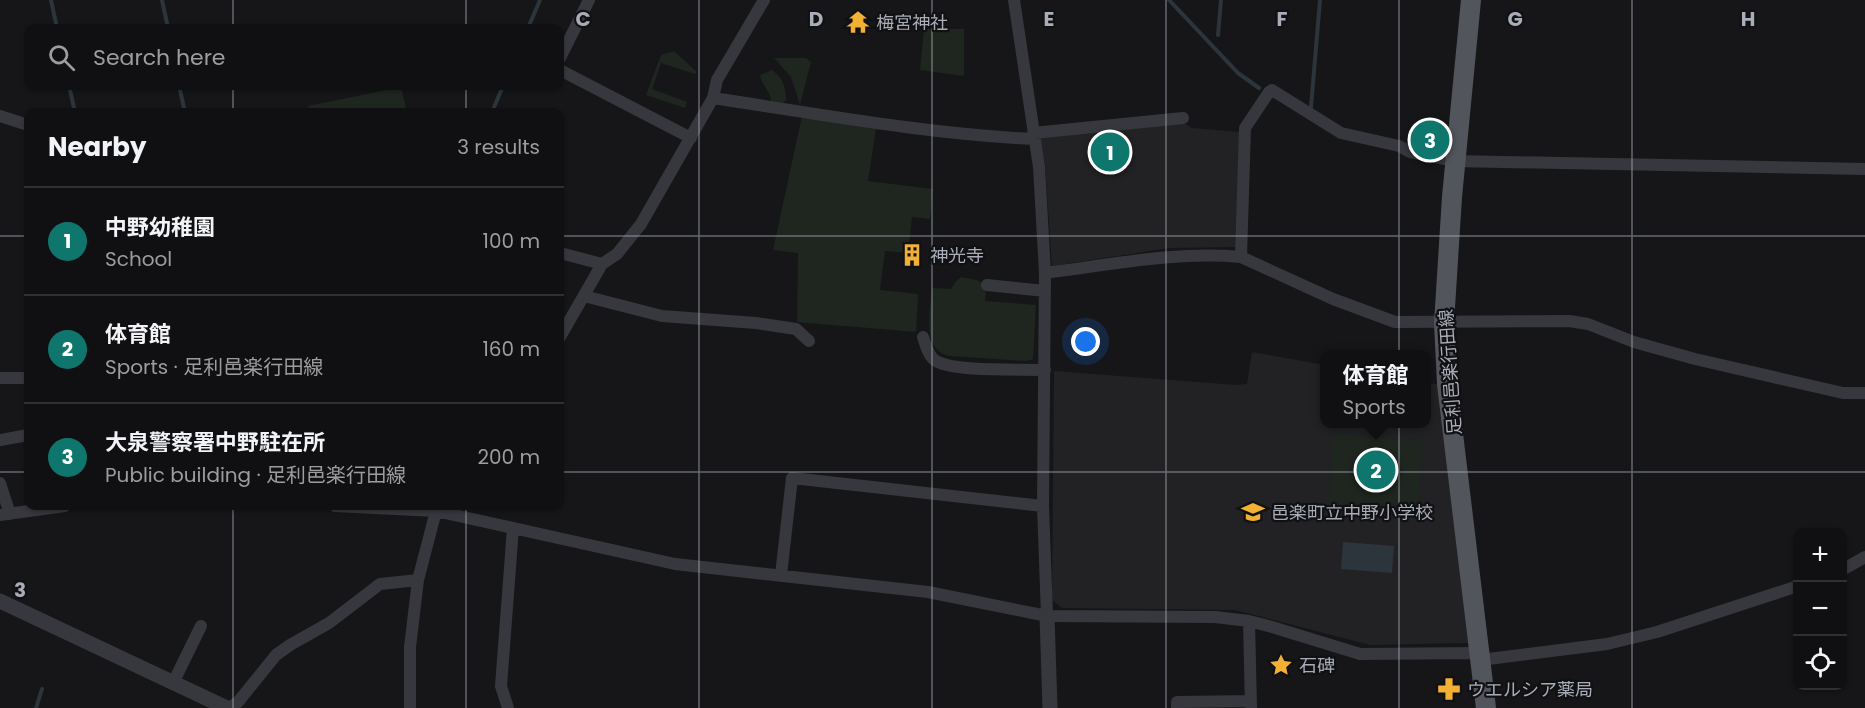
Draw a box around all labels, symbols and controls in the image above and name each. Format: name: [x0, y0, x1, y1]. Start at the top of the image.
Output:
text: C: [575, 5, 591, 33]
text: D: [809, 5, 823, 33]
text: E: [1044, 5, 1054, 33]
text: F: [1277, 5, 1288, 33]
text: G: [1507, 5, 1523, 33]
text: H: [1741, 5, 1755, 33]
temple icon: 梅宮神社: [845, 9, 871, 35]
place label: 梅宮神社: [876, 10, 948, 35]
search box: [24, 24, 564, 90]
icon: search: [45, 41, 78, 74]
text: Search here: [93, 42, 226, 73]
pin: 3: [1410, 118, 1450, 162]
text: Nearby: [48, 129, 146, 165]
pin: 1: [1090, 130, 1130, 174]
text: 3 results: [457, 133, 540, 161]
text: 中野幼稚園: [105, 212, 215, 243]
text: 1: [64, 227, 71, 255]
text: 100 m: [483, 227, 540, 255]
building icon: 神光寺: [899, 242, 925, 268]
place label: 神光寺: [930, 243, 984, 268]
text: School: [105, 245, 172, 273]
street label: 足利邑楽行田線: [1433, 308, 1467, 436]
text: 体育館: [105, 319, 171, 350]
your location: [1071, 327, 1100, 356]
text: 2: [62, 335, 73, 363]
text: 160 m: [482, 335, 540, 363]
popup: [1320, 350, 1431, 428]
text: Sports · 足利邑楽行田線: [105, 353, 323, 381]
text: 体育館: [1342, 360, 1409, 391]
text: Sports: [1342, 393, 1406, 421]
text: 大泉警察署中野駐在所: [105, 427, 325, 458]
text: 3: [61, 443, 74, 471]
text: 200 m: [477, 443, 540, 471]
pin: 2: [1356, 448, 1396, 492]
text: Public building · 足利邑楽行田線: [105, 461, 406, 489]
school or university icon: 邑楽町立中野小学校: [1240, 499, 1266, 525]
place label: 邑楽町立中野小学校: [1271, 500, 1433, 525]
map controls: [1793, 528, 1847, 690]
button: +: [1793, 528, 1847, 582]
text: 3: [14, 576, 26, 604]
button: −: [1793, 582, 1847, 636]
button: locate: [1793, 636, 1847, 690]
place icon: 石碑: [1268, 652, 1294, 678]
place label: 石碑: [1299, 653, 1335, 678]
pharmacy icon: ウエルシア薬局: [1436, 676, 1462, 702]
place label: ウエルシア薬局: [1467, 677, 1593, 702]

